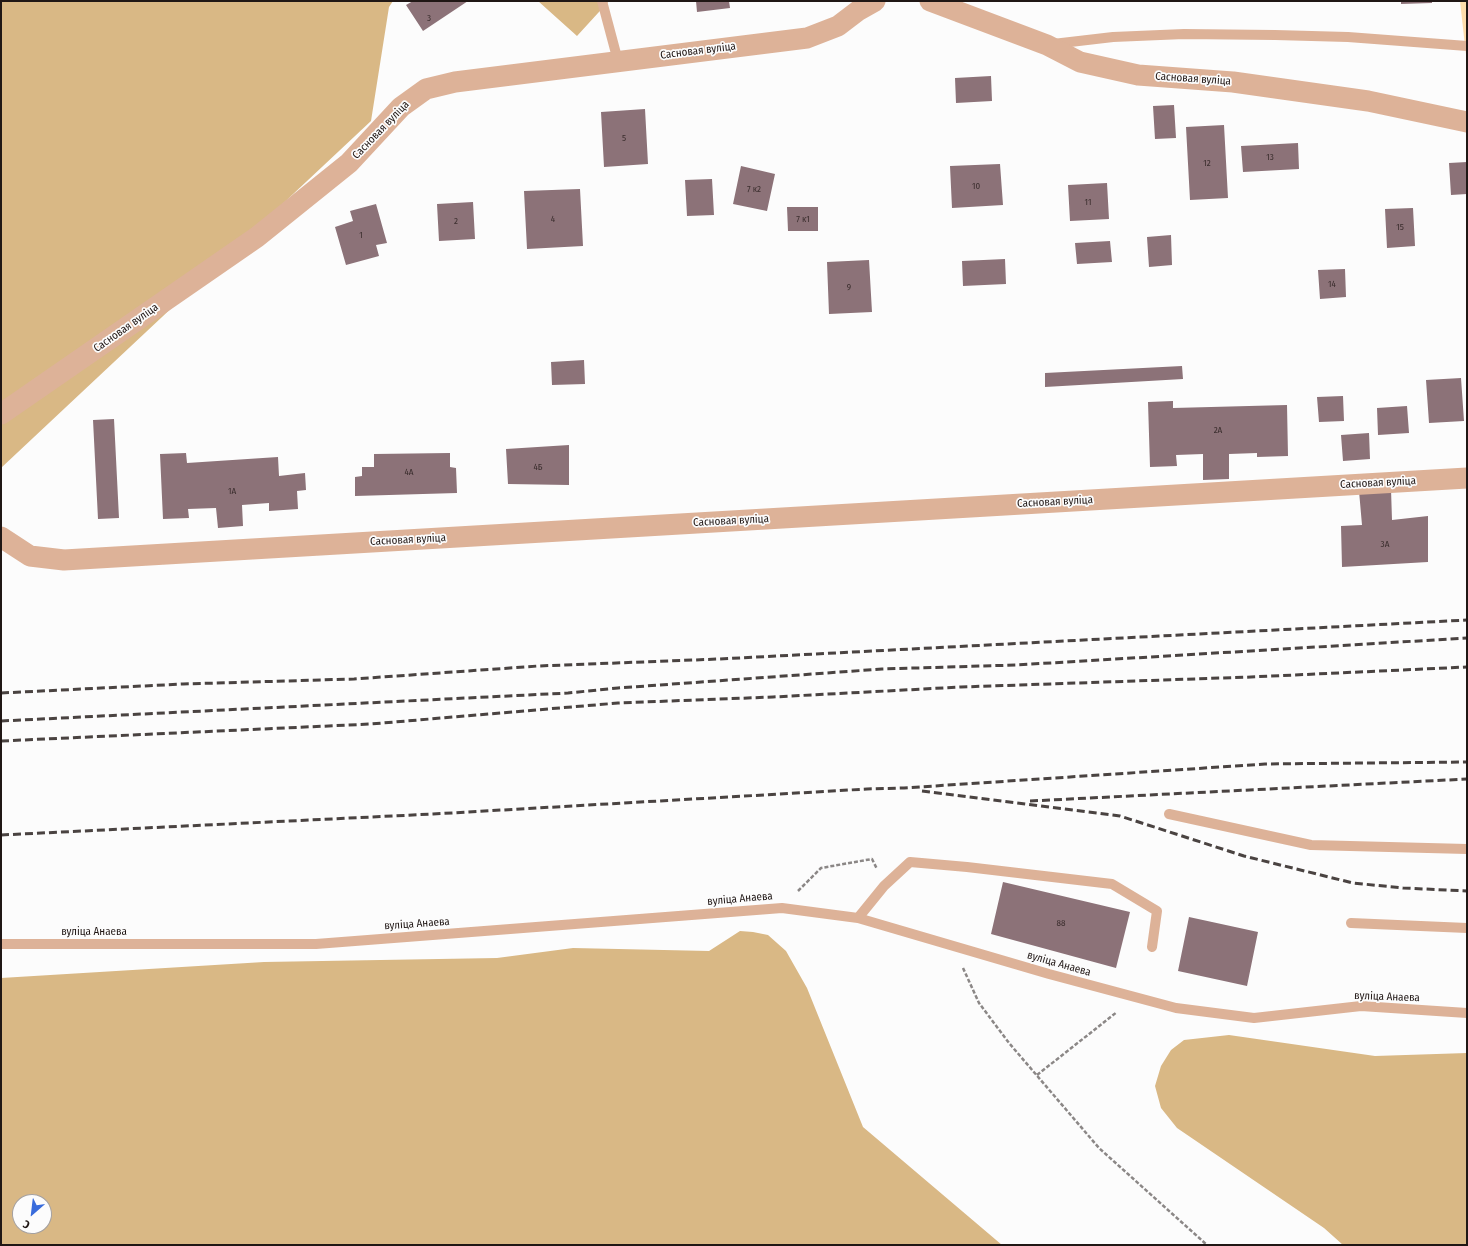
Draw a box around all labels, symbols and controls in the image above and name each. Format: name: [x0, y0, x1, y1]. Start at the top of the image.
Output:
house number: 3: [427, 13, 431, 23]
street label: Сасновая вуліца: [660, 40, 736, 62]
street label: Сасновая вуліца: [1155, 70, 1231, 88]
street label: Сасновая вуліца: [350, 98, 412, 162]
house number: 5: [622, 133, 626, 143]
house number: 13: [1266, 152, 1274, 162]
house number: 12: [1203, 158, 1211, 168]
house number: 10: [972, 181, 980, 191]
house number: 7 к2: [747, 184, 761, 194]
house number: 11: [1085, 197, 1091, 207]
house number: 4: [551, 214, 555, 224]
house number: 7 к1: [796, 214, 810, 224]
house number: 2: [454, 216, 458, 226]
house number: 15: [1396, 222, 1404, 232]
house number: 1: [359, 230, 363, 240]
house number: 14: [1328, 279, 1336, 289]
house number: 9: [847, 282, 851, 292]
street label: Сасновая вуліца: [91, 301, 161, 355]
house number: 2А: [1214, 425, 1222, 435]
house number: 4Б: [533, 462, 543, 472]
house number: 4А: [404, 467, 414, 477]
street label: Сасновая вуліца: [1340, 474, 1416, 492]
house number: 1А: [228, 486, 236, 496]
street label: Сасновая вуліца: [1017, 493, 1093, 511]
street label: Сасновая вуліца: [693, 512, 769, 530]
street label: Сасновая вуліца: [370, 531, 446, 549]
house number: 3А: [1381, 539, 1389, 549]
street label: вуліца Анаева: [707, 890, 773, 908]
street label: вуліца Анаева: [384, 915, 450, 933]
house number: 88: [1057, 918, 1065, 928]
street label: вуліца Анаева: [61, 925, 127, 939]
street label: вуліца Анаева: [1026, 949, 1092, 979]
street label: вуліца Анаева: [1354, 989, 1420, 1005]
north arrow: [12, 1194, 52, 1234]
text: С: [21, 1217, 32, 1231]

